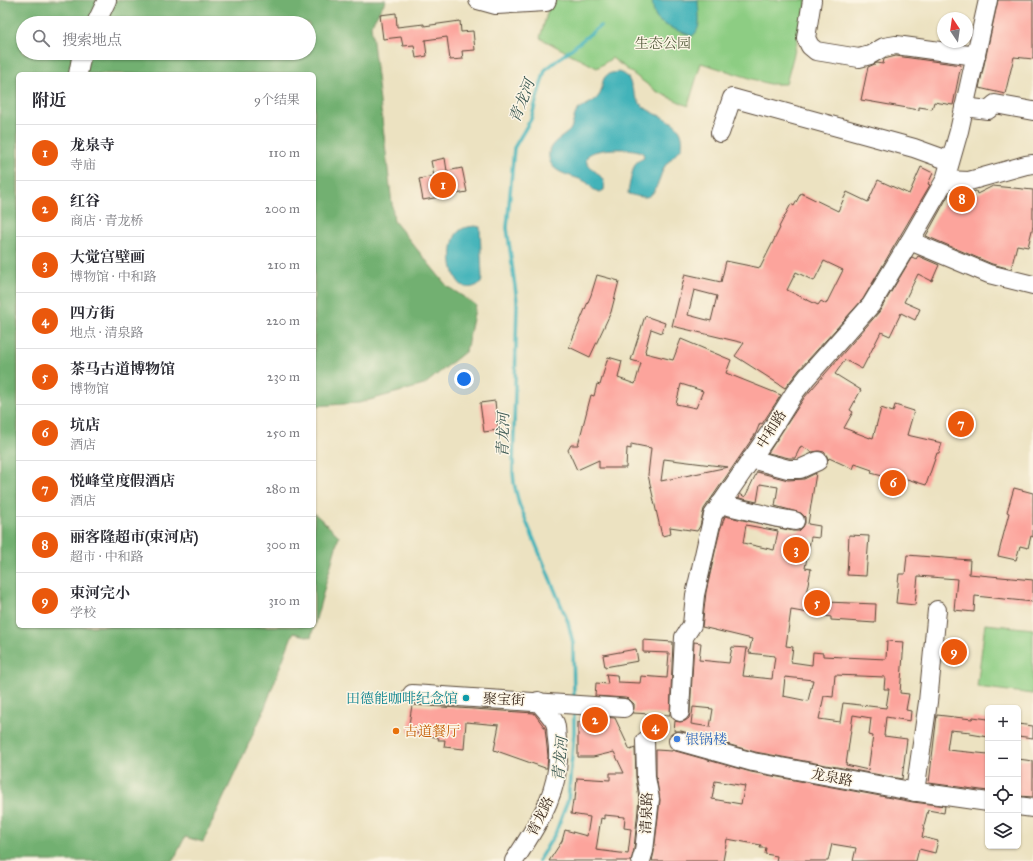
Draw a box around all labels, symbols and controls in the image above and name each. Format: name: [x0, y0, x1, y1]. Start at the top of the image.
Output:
north arrow: [937, 12, 973, 48]
search box: [16, 16, 316, 60]
icon: search: [30, 27, 52, 49]
text: 搜索地点: [62, 31, 122, 49]
park label: 生态公园: [635, 35, 691, 52]
water label: 青龙河: [506, 74, 540, 125]
text: 附近: [32, 90, 66, 111]
text: 9个结果: [254, 92, 300, 108]
text: 龙泉寺: [70, 136, 115, 154]
text: 1: [42, 145, 48, 161]
text: 110 m: [268, 145, 300, 161]
text: 寺庙: [70, 157, 96, 173]
pin: 1: [430, 170, 456, 200]
pin: 8: [949, 184, 975, 214]
text: 红谷: [70, 192, 100, 210]
text: 2: [42, 201, 48, 217]
text: 200 m: [265, 201, 300, 217]
text: 商店 · 青龙桥: [70, 213, 143, 229]
text: 大觉宫壁画: [70, 248, 145, 266]
text: 3: [42, 257, 48, 273]
text: 210 m: [267, 257, 300, 273]
text: 博物馆 · 中和路: [70, 269, 156, 285]
text: 四方街: [70, 304, 115, 322]
text: 4: [41, 313, 49, 329]
text: 220 m: [266, 313, 300, 329]
text: 地点 · 清泉路: [70, 325, 143, 341]
text: 茶马古道博物馆: [70, 360, 175, 378]
text: 5: [42, 369, 48, 385]
text: 230 m: [267, 369, 300, 385]
your location: [454, 369, 474, 389]
text: 博物馆: [70, 381, 109, 397]
street label: 中和路: [753, 407, 790, 452]
water label: 青龙河: [494, 409, 512, 458]
pin: 7: [948, 409, 974, 439]
text: 坑店: [70, 416, 100, 434]
text: 6: [42, 425, 48, 441]
text: 250 m: [266, 425, 300, 441]
text: 酒店: [70, 437, 96, 453]
pin: 6: [880, 468, 906, 498]
text: 悦峰堂度假酒店: [70, 472, 175, 490]
text: 7: [42, 481, 48, 497]
text: 280 m: [265, 481, 300, 497]
text: 酒店: [70, 493, 96, 509]
text: 丽客隆超市(束河店): [70, 528, 198, 546]
pin: 3: [783, 535, 809, 565]
text: 8: [42, 537, 48, 553]
text: 300 m: [266, 537, 300, 553]
text: 超市 · 中和路: [70, 549, 143, 565]
text: 束河完小: [70, 584, 130, 602]
pin: 5: [804, 588, 830, 618]
text: 9: [42, 593, 48, 609]
text: 310 m: [268, 593, 300, 609]
text: 学校: [70, 605, 96, 621]
pin: 9: [941, 637, 967, 667]
place label: 田德能咖啡纪念馆: [346, 690, 458, 707]
street label: 聚宝街: [483, 690, 525, 709]
marker: 田德能咖啡纪念馆: [461, 693, 471, 703]
pin: 2: [582, 705, 608, 735]
map controls: [985, 705, 1021, 849]
button: +: [985, 705, 1021, 741]
pin: 4: [642, 712, 668, 742]
place label: 古道餐厅: [404, 723, 460, 740]
marker: 古道餐厅: [391, 726, 401, 736]
place label: 银锅楼: [685, 731, 727, 748]
water label: 青龙河: [549, 733, 571, 782]
marker: 银锅楼: [672, 734, 682, 744]
button: −: [985, 741, 1021, 777]
street label: 龙泉路: [810, 765, 854, 790]
button: locate: [985, 777, 1021, 813]
street label: 清泉路: [637, 792, 656, 834]
street label: 青龙路: [524, 794, 557, 839]
button: layers: [985, 813, 1021, 849]

